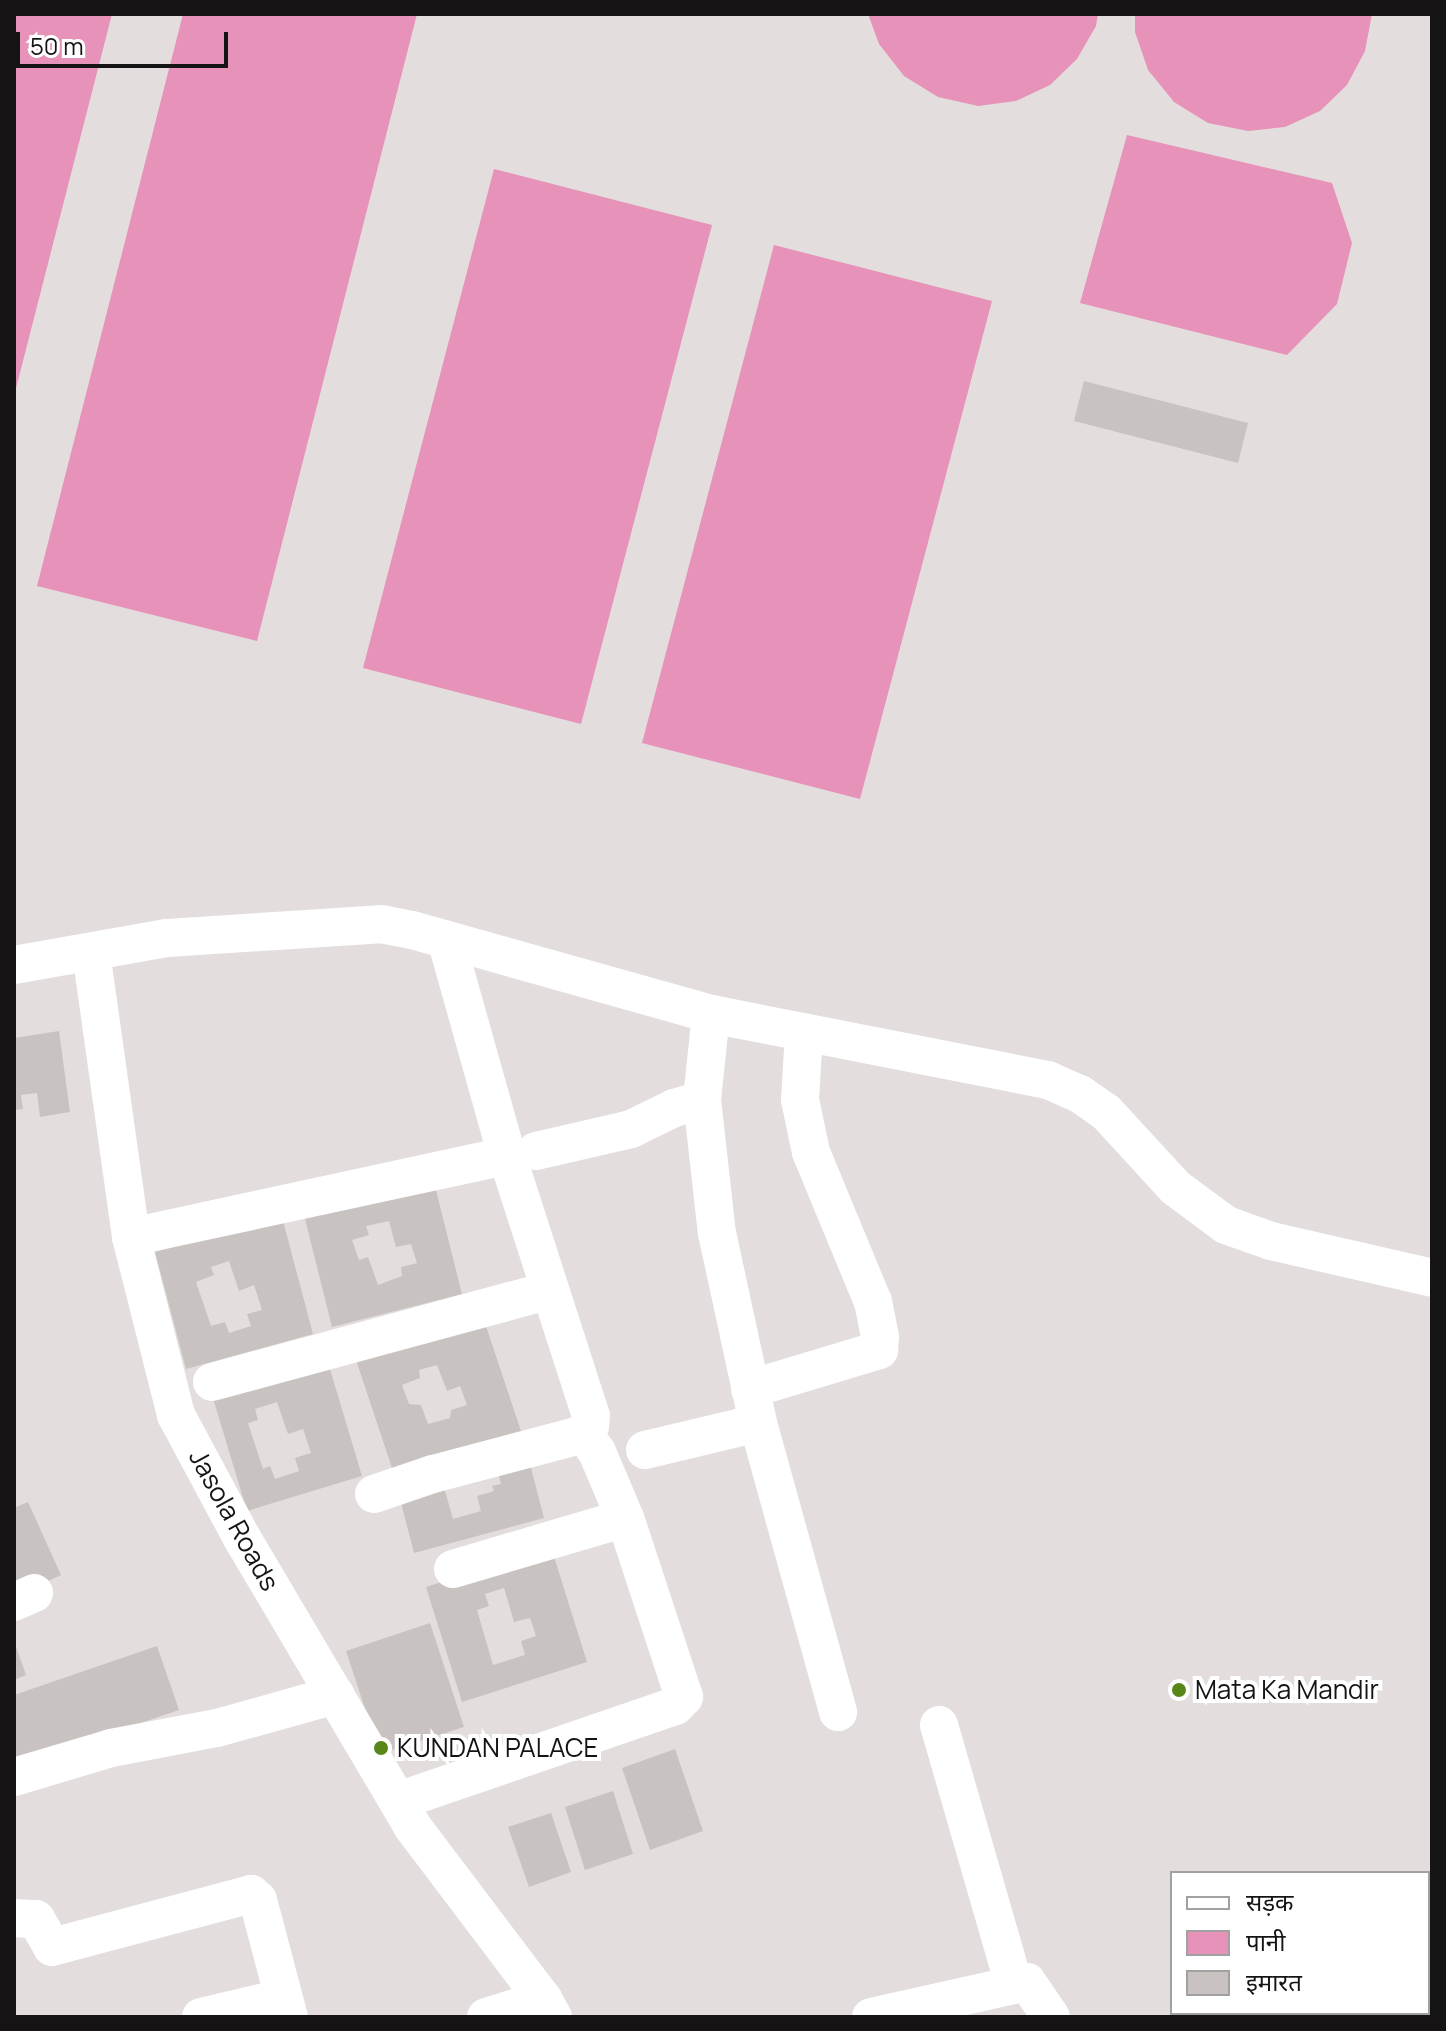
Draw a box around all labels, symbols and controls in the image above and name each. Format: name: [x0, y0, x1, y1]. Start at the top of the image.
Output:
scale bar: [20, 16, 232, 66]
text: 50 m: [30, 29, 84, 62]
street label: Jasola Roads: [182, 1444, 286, 1596]
place label: Mata Ka Mandir: [1195, 1674, 1379, 1706]
marker: Mata Ka Mandir: [1170, 1681, 1188, 1699]
place label: KUNDAN PALACE: [397, 1732, 598, 1764]
marker: KUNDAN PALACE: [372, 1739, 390, 1757]
legend: [1170, 1871, 1430, 2015]
text: सड़क: [1246, 1885, 1294, 1918]
text: पानी: [1246, 1925, 1285, 1958]
text: इमारत: [1246, 1965, 1302, 1998]

